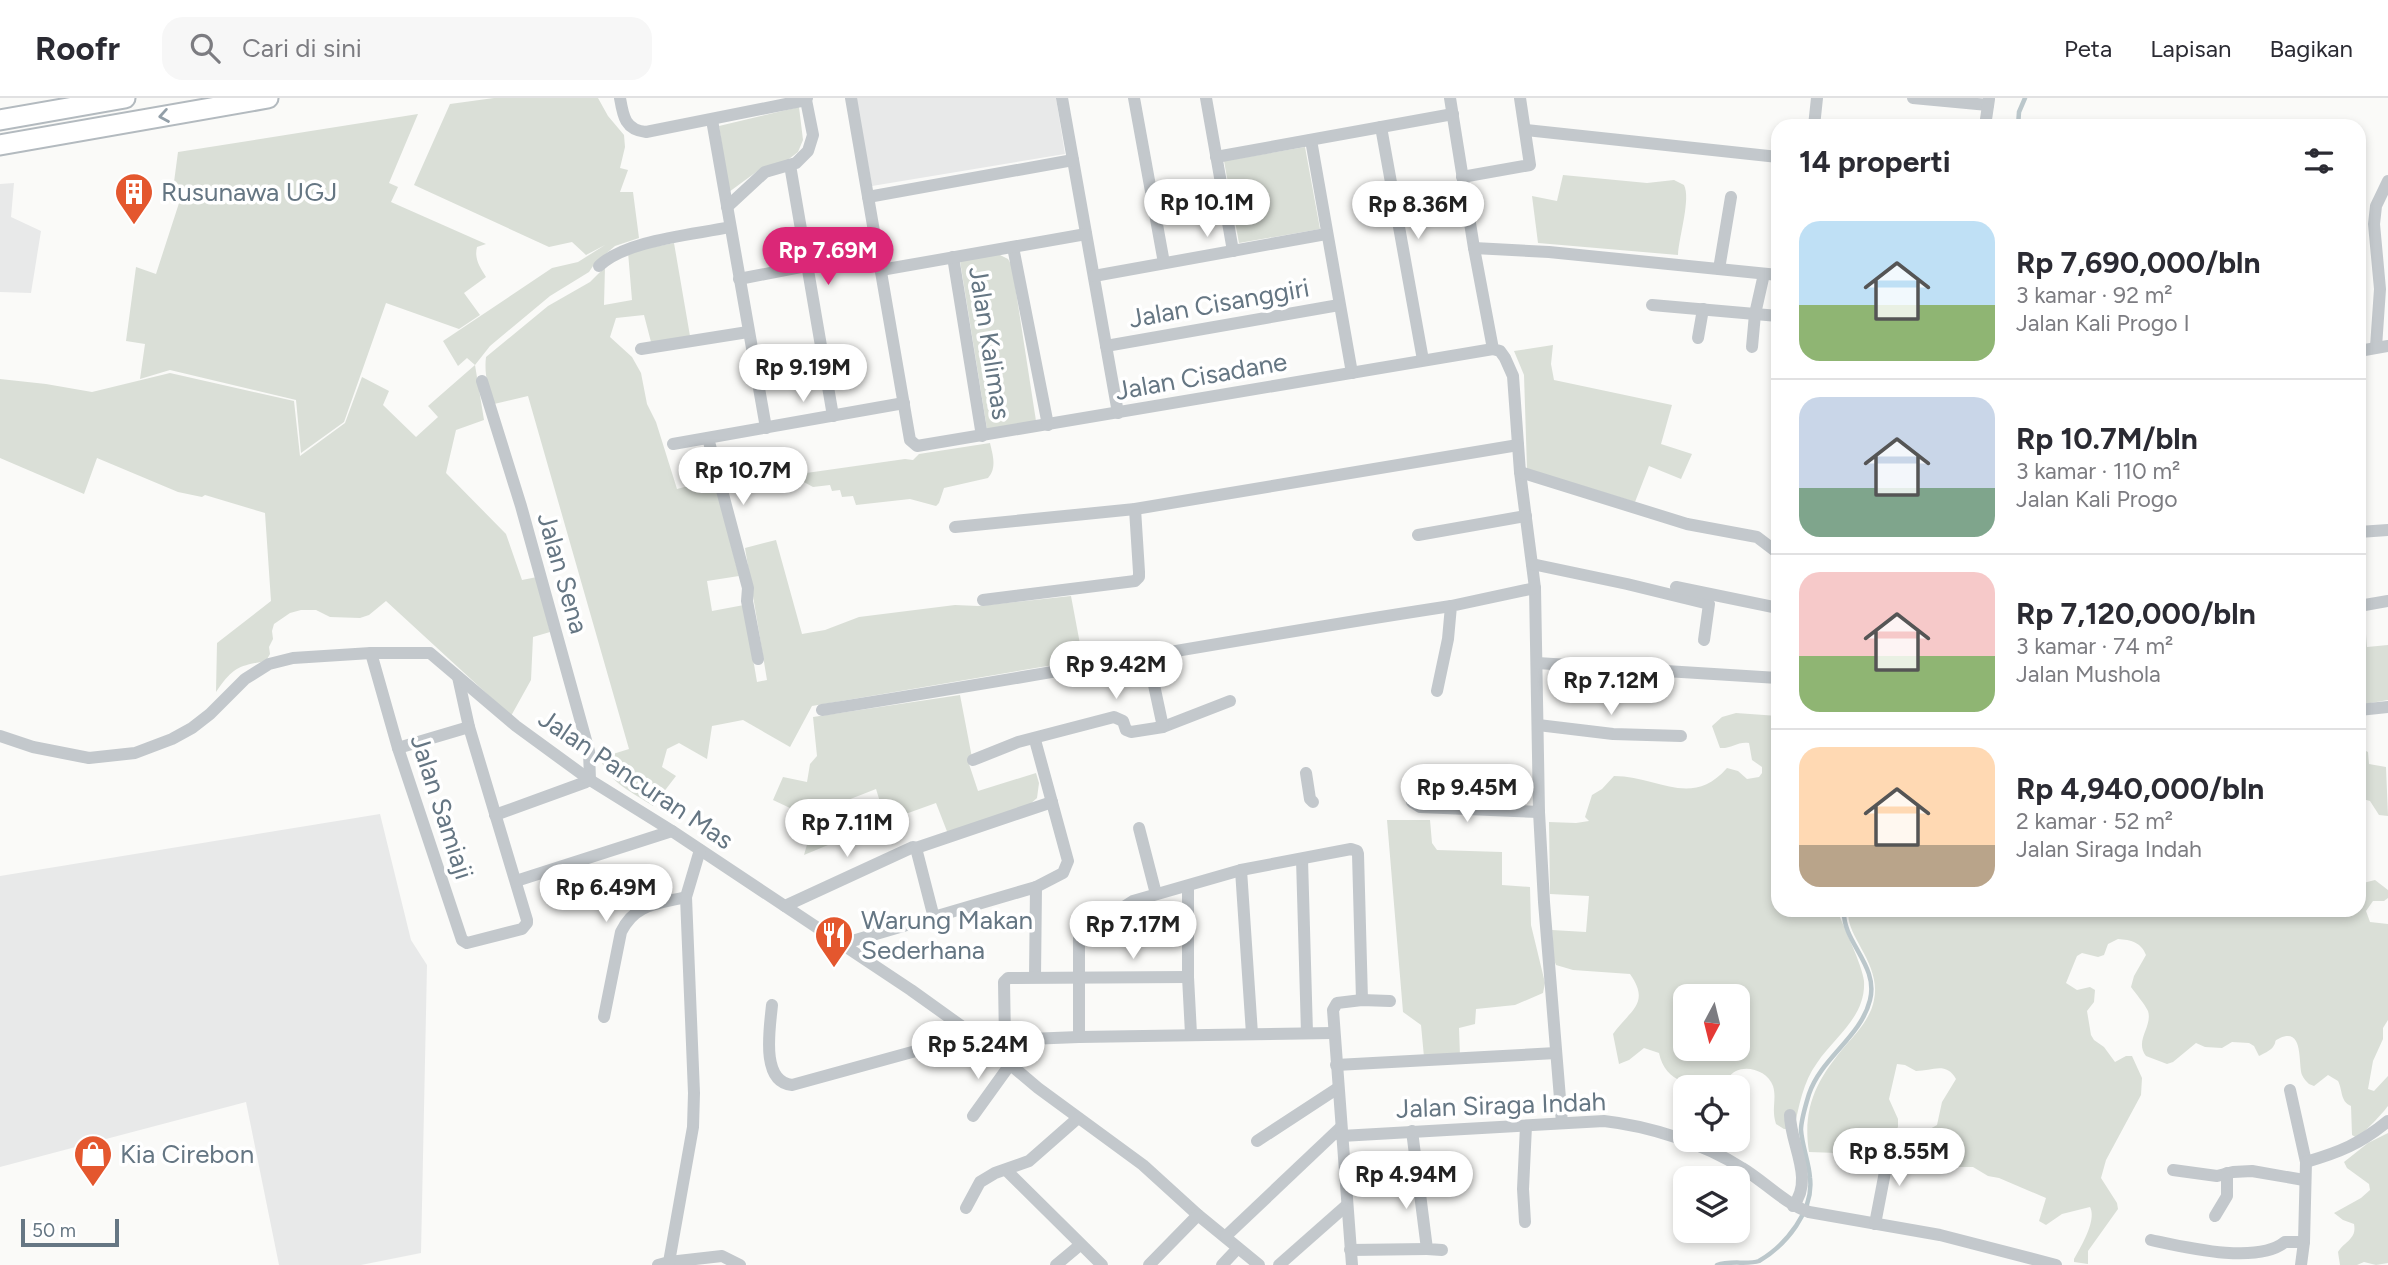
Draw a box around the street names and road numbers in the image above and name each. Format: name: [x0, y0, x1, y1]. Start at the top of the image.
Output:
street label: Jalan Kalimas: [962, 264, 1018, 422]
street label: Jalan Cisanggiri: [1126, 271, 1312, 335]
street label: Jalan Cisadane: [1113, 345, 1289, 407]
street label: Jalan Sena: [530, 509, 596, 637]
street label: Jalan Pancuran Mas: [533, 702, 739, 856]
street label: Jalan Samiaji: [404, 731, 480, 883]
street label: Jalan Siraga Indah: [1395, 1085, 1607, 1125]

